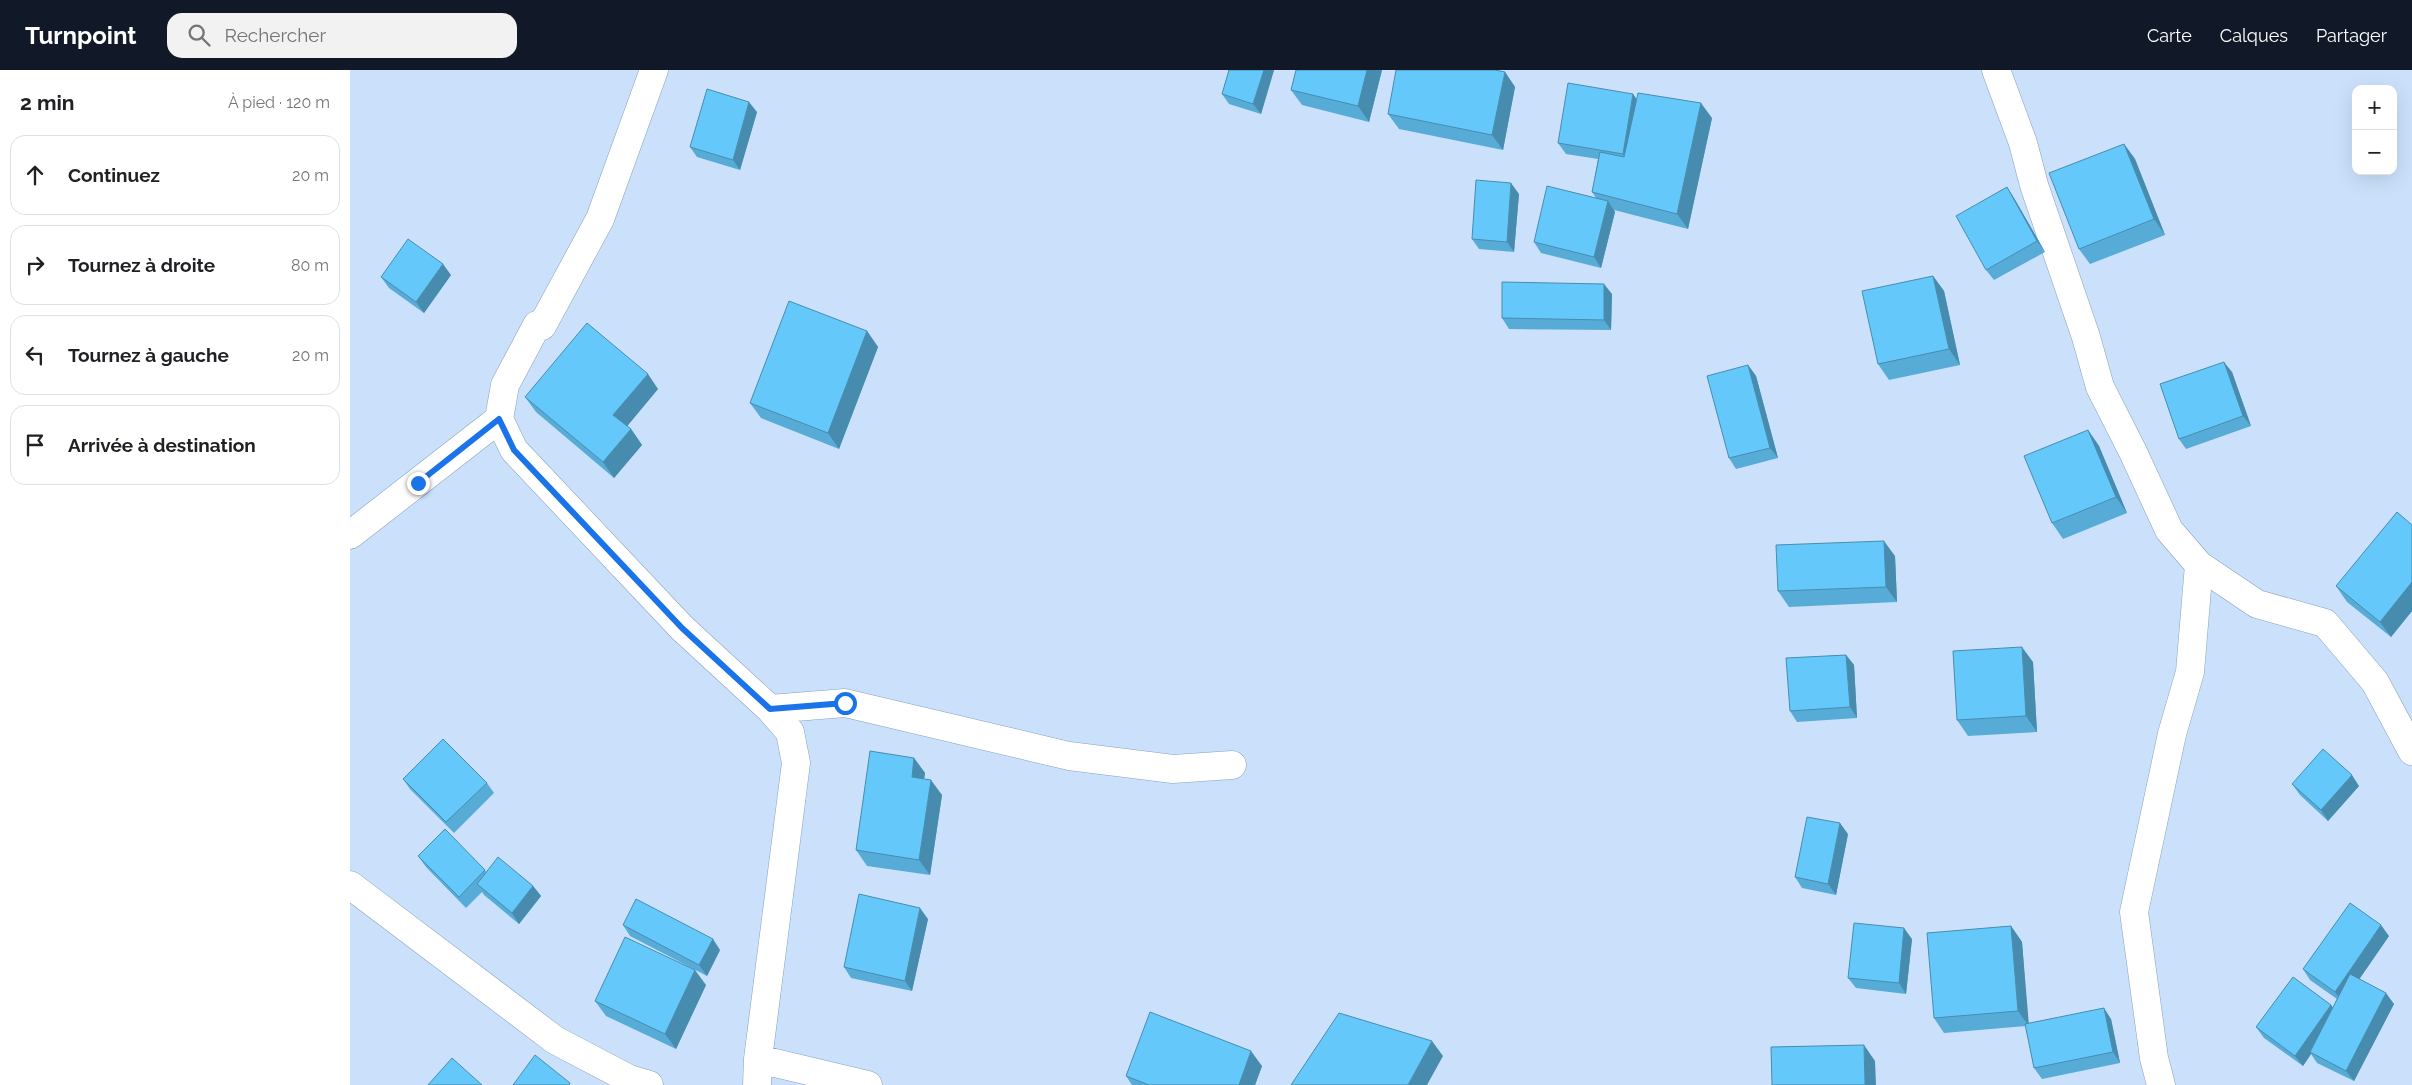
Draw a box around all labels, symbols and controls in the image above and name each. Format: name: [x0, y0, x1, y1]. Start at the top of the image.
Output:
search box: [167, 13, 517, 58]
text: Turnpoint: [25, 21, 137, 50]
icon: search: [185, 21, 213, 49]
text: Rechercher: [225, 24, 326, 46]
text: Carte: [2147, 25, 2192, 46]
text: Calques: [2220, 25, 2288, 46]
text: Partager: [2316, 25, 2387, 46]
map controls: [2352, 85, 2397, 175]
button: +: [2352, 85, 2397, 130]
text: 2 min: [20, 90, 74, 115]
text: À pied · 120 m: [228, 93, 330, 112]
button: −: [2352, 130, 2397, 175]
icon: ahead: [21, 161, 49, 189]
text: Continuez: [68, 164, 160, 186]
text: 20 m: [292, 166, 329, 185]
icon: right: [21, 251, 49, 279]
text: Tournez à droite: [68, 254, 215, 276]
text: 80 m: [291, 256, 329, 275]
icon: left: [21, 341, 49, 369]
text: Tournez à gauche: [68, 344, 229, 366]
text: 20 m: [292, 346, 329, 365]
icon: arrive: [21, 431, 49, 459]
text: Arrivée à destination: [68, 434, 256, 456]
route end: [407, 472, 430, 495]
route start: [834, 692, 857, 715]

